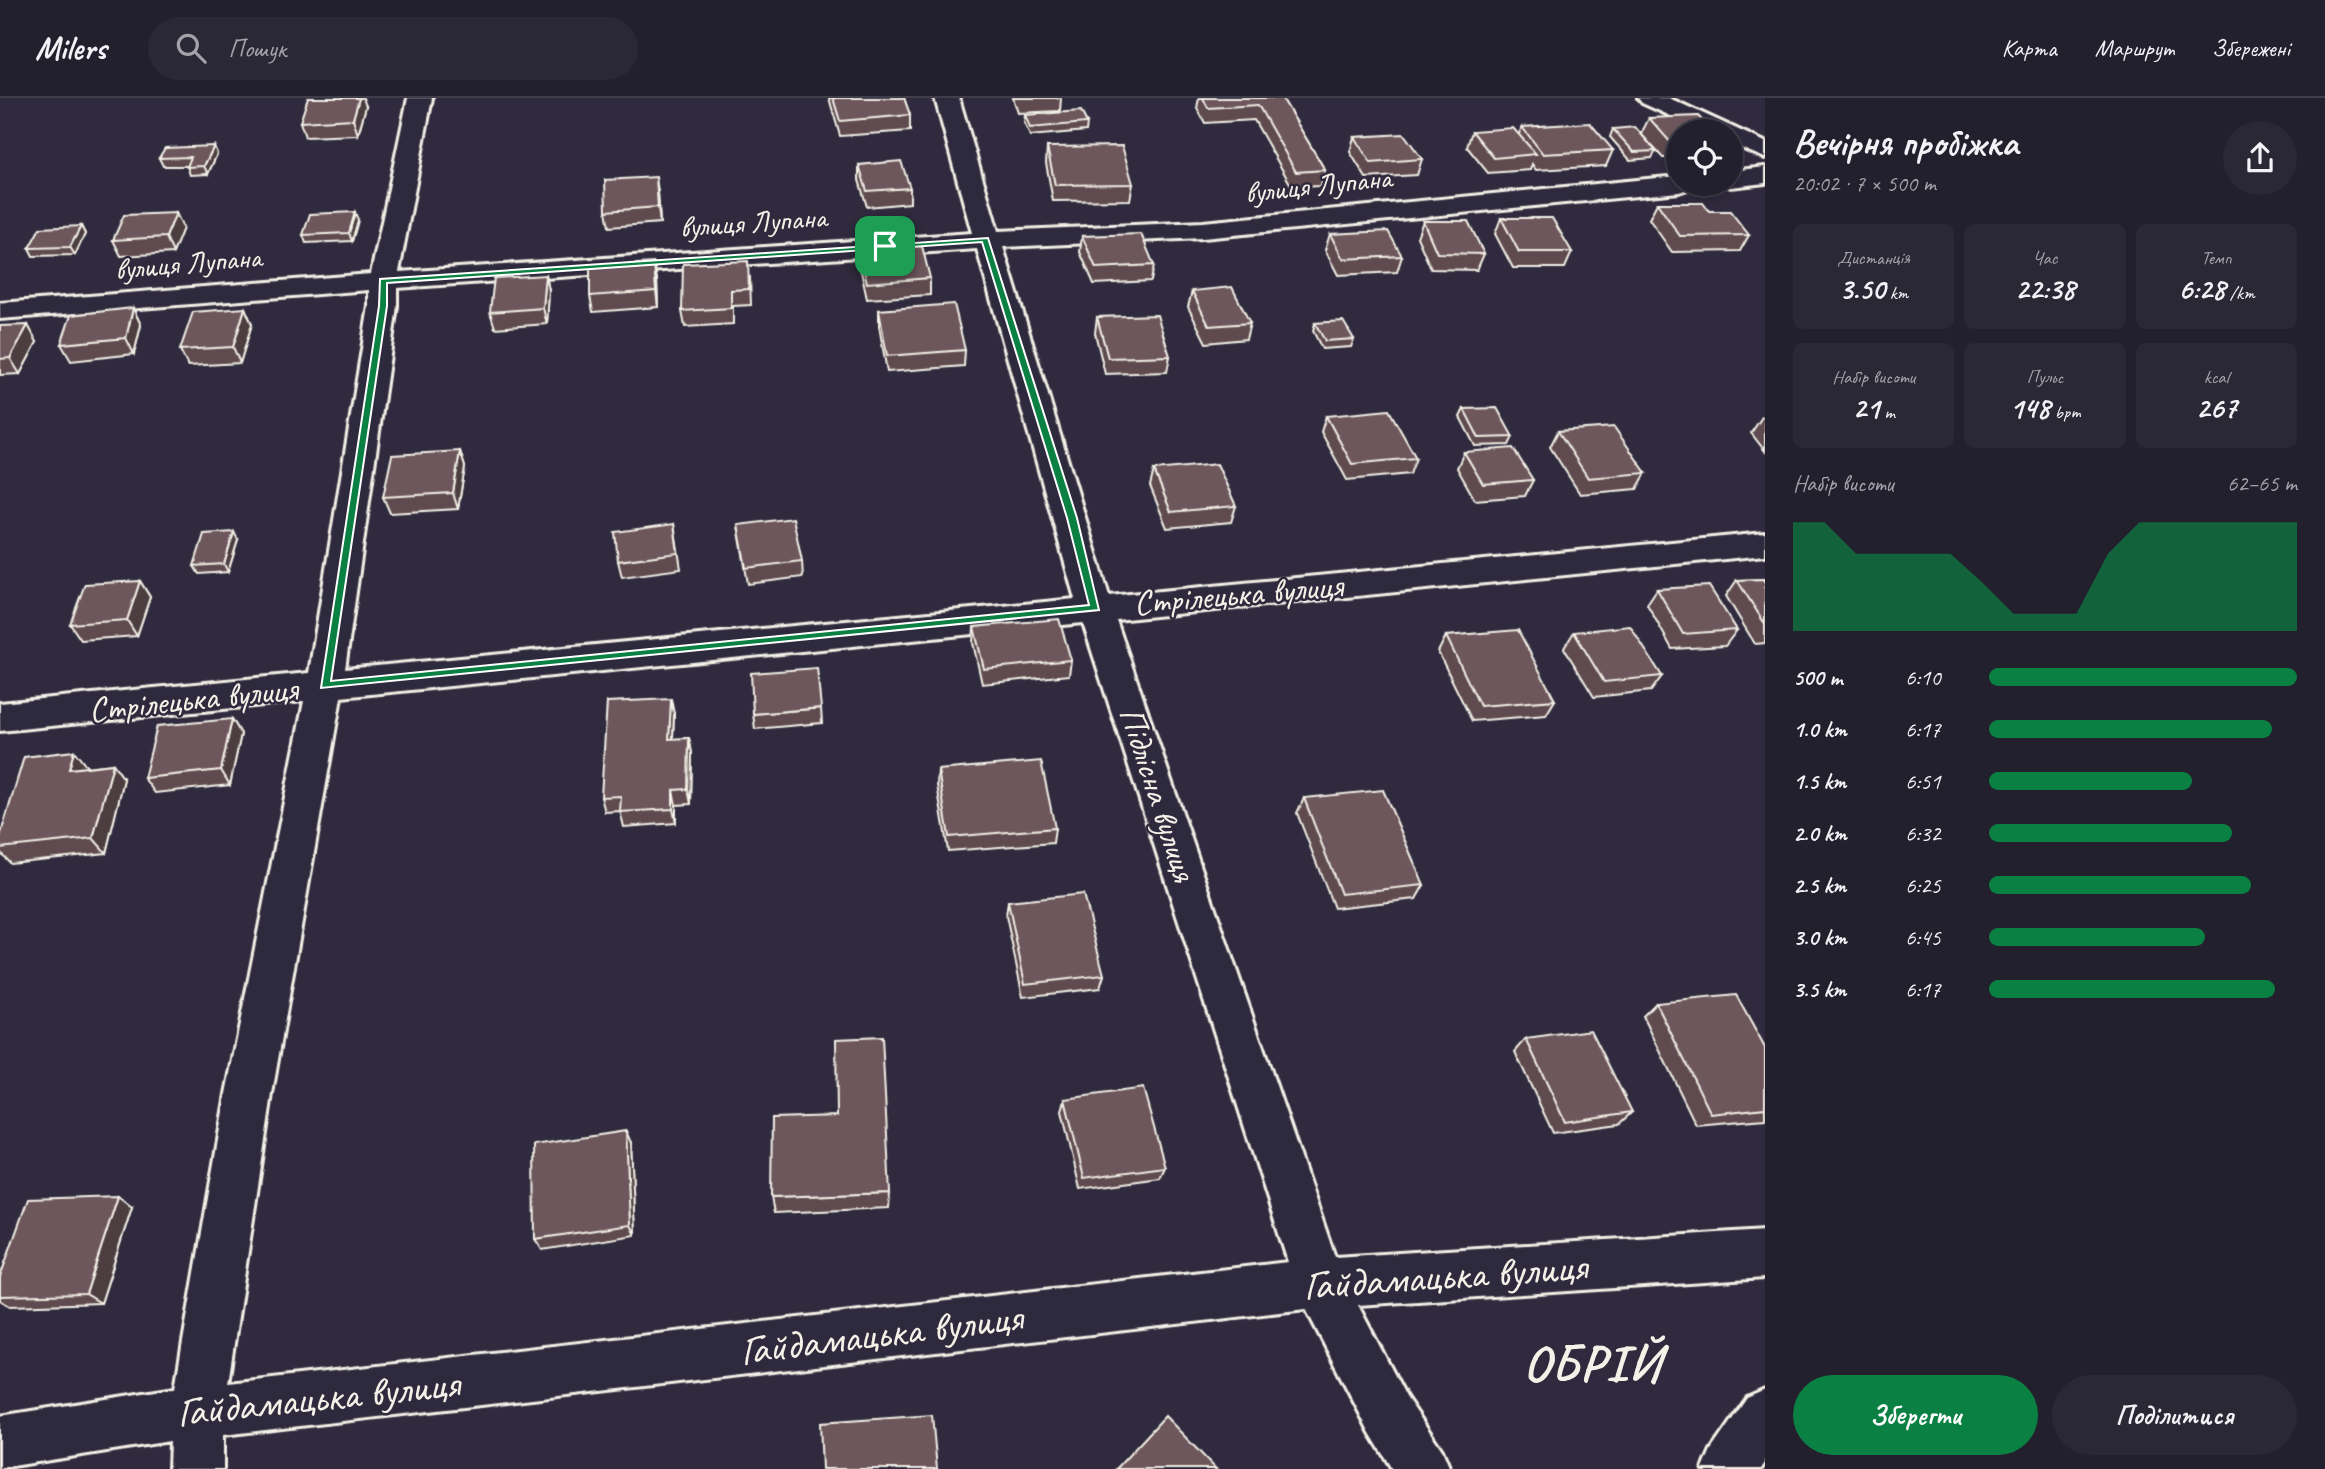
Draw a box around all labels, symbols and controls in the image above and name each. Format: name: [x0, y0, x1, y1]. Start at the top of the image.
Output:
search box: [148, 17, 638, 80]
text: Milers: [35, 27, 106, 69]
icon: search: [172, 29, 210, 67]
text: Пошук: [228, 32, 286, 65]
text: Карта: [2002, 33, 2057, 63]
text: Маршрут: [2095, 33, 2174, 63]
text: Збережені: [2212, 33, 2290, 63]
map controls: [1666, 119, 1743, 196]
button: locate: [1666, 119, 1743, 196]
text: Вечірня пробіжка: [1793, 119, 2018, 166]
button: share: [2223, 121, 2297, 195]
street label: вулиця Лупана: [1243, 158, 1396, 212]
text: 20:02 · 7 × 500 m: [1793, 169, 1936, 198]
street label: вулиця Лупана: [678, 198, 830, 246]
pin: [855, 216, 915, 276]
icon: arrive: [866, 227, 904, 265]
street label: вулиця Лупана: [113, 237, 266, 288]
text: Дистанція: [1837, 246, 1910, 270]
text: Час: [2032, 246, 2058, 270]
text: Темп: [2201, 246, 2232, 270]
text: 3.50: [1839, 270, 1885, 308]
text: 22:38: [2015, 270, 2075, 308]
text: 6:28: [2178, 270, 2225, 308]
text: km: [1885, 281, 1908, 305]
text: /km: [2225, 281, 2255, 305]
text: Набір висоти: [1832, 365, 1915, 389]
text: Пульс: [2027, 365, 2063, 389]
text: kcal: [2204, 365, 2229, 389]
text: 21: [1853, 389, 1880, 427]
text: 148: [2009, 389, 2050, 427]
text: 267: [2196, 389, 2237, 427]
text: m: [1880, 400, 1895, 424]
text: bpm: [2050, 400, 2081, 424]
text: Набір висоти: [1793, 469, 1893, 498]
text: 62–65 m: [2227, 469, 2297, 498]
street label: Стрілецька вулиця: [1132, 562, 1346, 626]
text: 500 m: [1793, 663, 1842, 692]
text: 6:10: [1905, 663, 1941, 692]
street label: Стрілецька вулиця: [86, 665, 302, 732]
street label: Підлісна вулиця: [1109, 701, 1208, 888]
text: 1.0 km: [1793, 715, 1847, 744]
text: 6:17: [1905, 715, 1941, 744]
text: 1.5 km: [1793, 767, 1846, 796]
text: 6:51: [1905, 767, 1941, 796]
text: 2.0 km: [1793, 819, 1847, 848]
text: 6:32: [1905, 819, 1941, 848]
text: 2.5 km: [1793, 871, 1846, 900]
text: 6:25: [1905, 871, 1941, 900]
text: 3.0 km: [1793, 923, 1847, 952]
text: 6:45: [1905, 923, 1941, 952]
text: 3.5 km: [1793, 975, 1846, 1004]
text: 6:17: [1905, 975, 1941, 1004]
street label: Гайдамацька вулиця: [1302, 1239, 1591, 1312]
street label: Гайдамацька вулиця: [737, 1290, 1028, 1378]
district label: ОБРІЙ: [1523, 1331, 1669, 1395]
street label: Гайдамацька вулиця: [174, 1357, 465, 1439]
button: Зберегти: [1793, 1375, 2038, 1455]
button: Поділитися: [2052, 1375, 2297, 1455]

